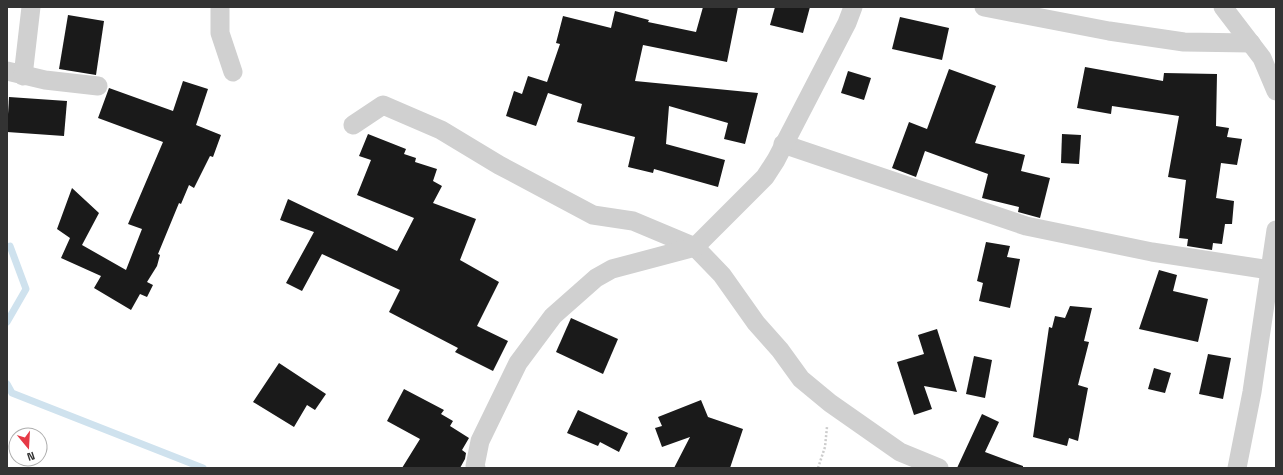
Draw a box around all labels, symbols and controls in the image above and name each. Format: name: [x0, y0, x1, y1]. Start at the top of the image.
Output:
north arrow: [8, 427, 48, 467]
text: N: [25, 449, 37, 464]

